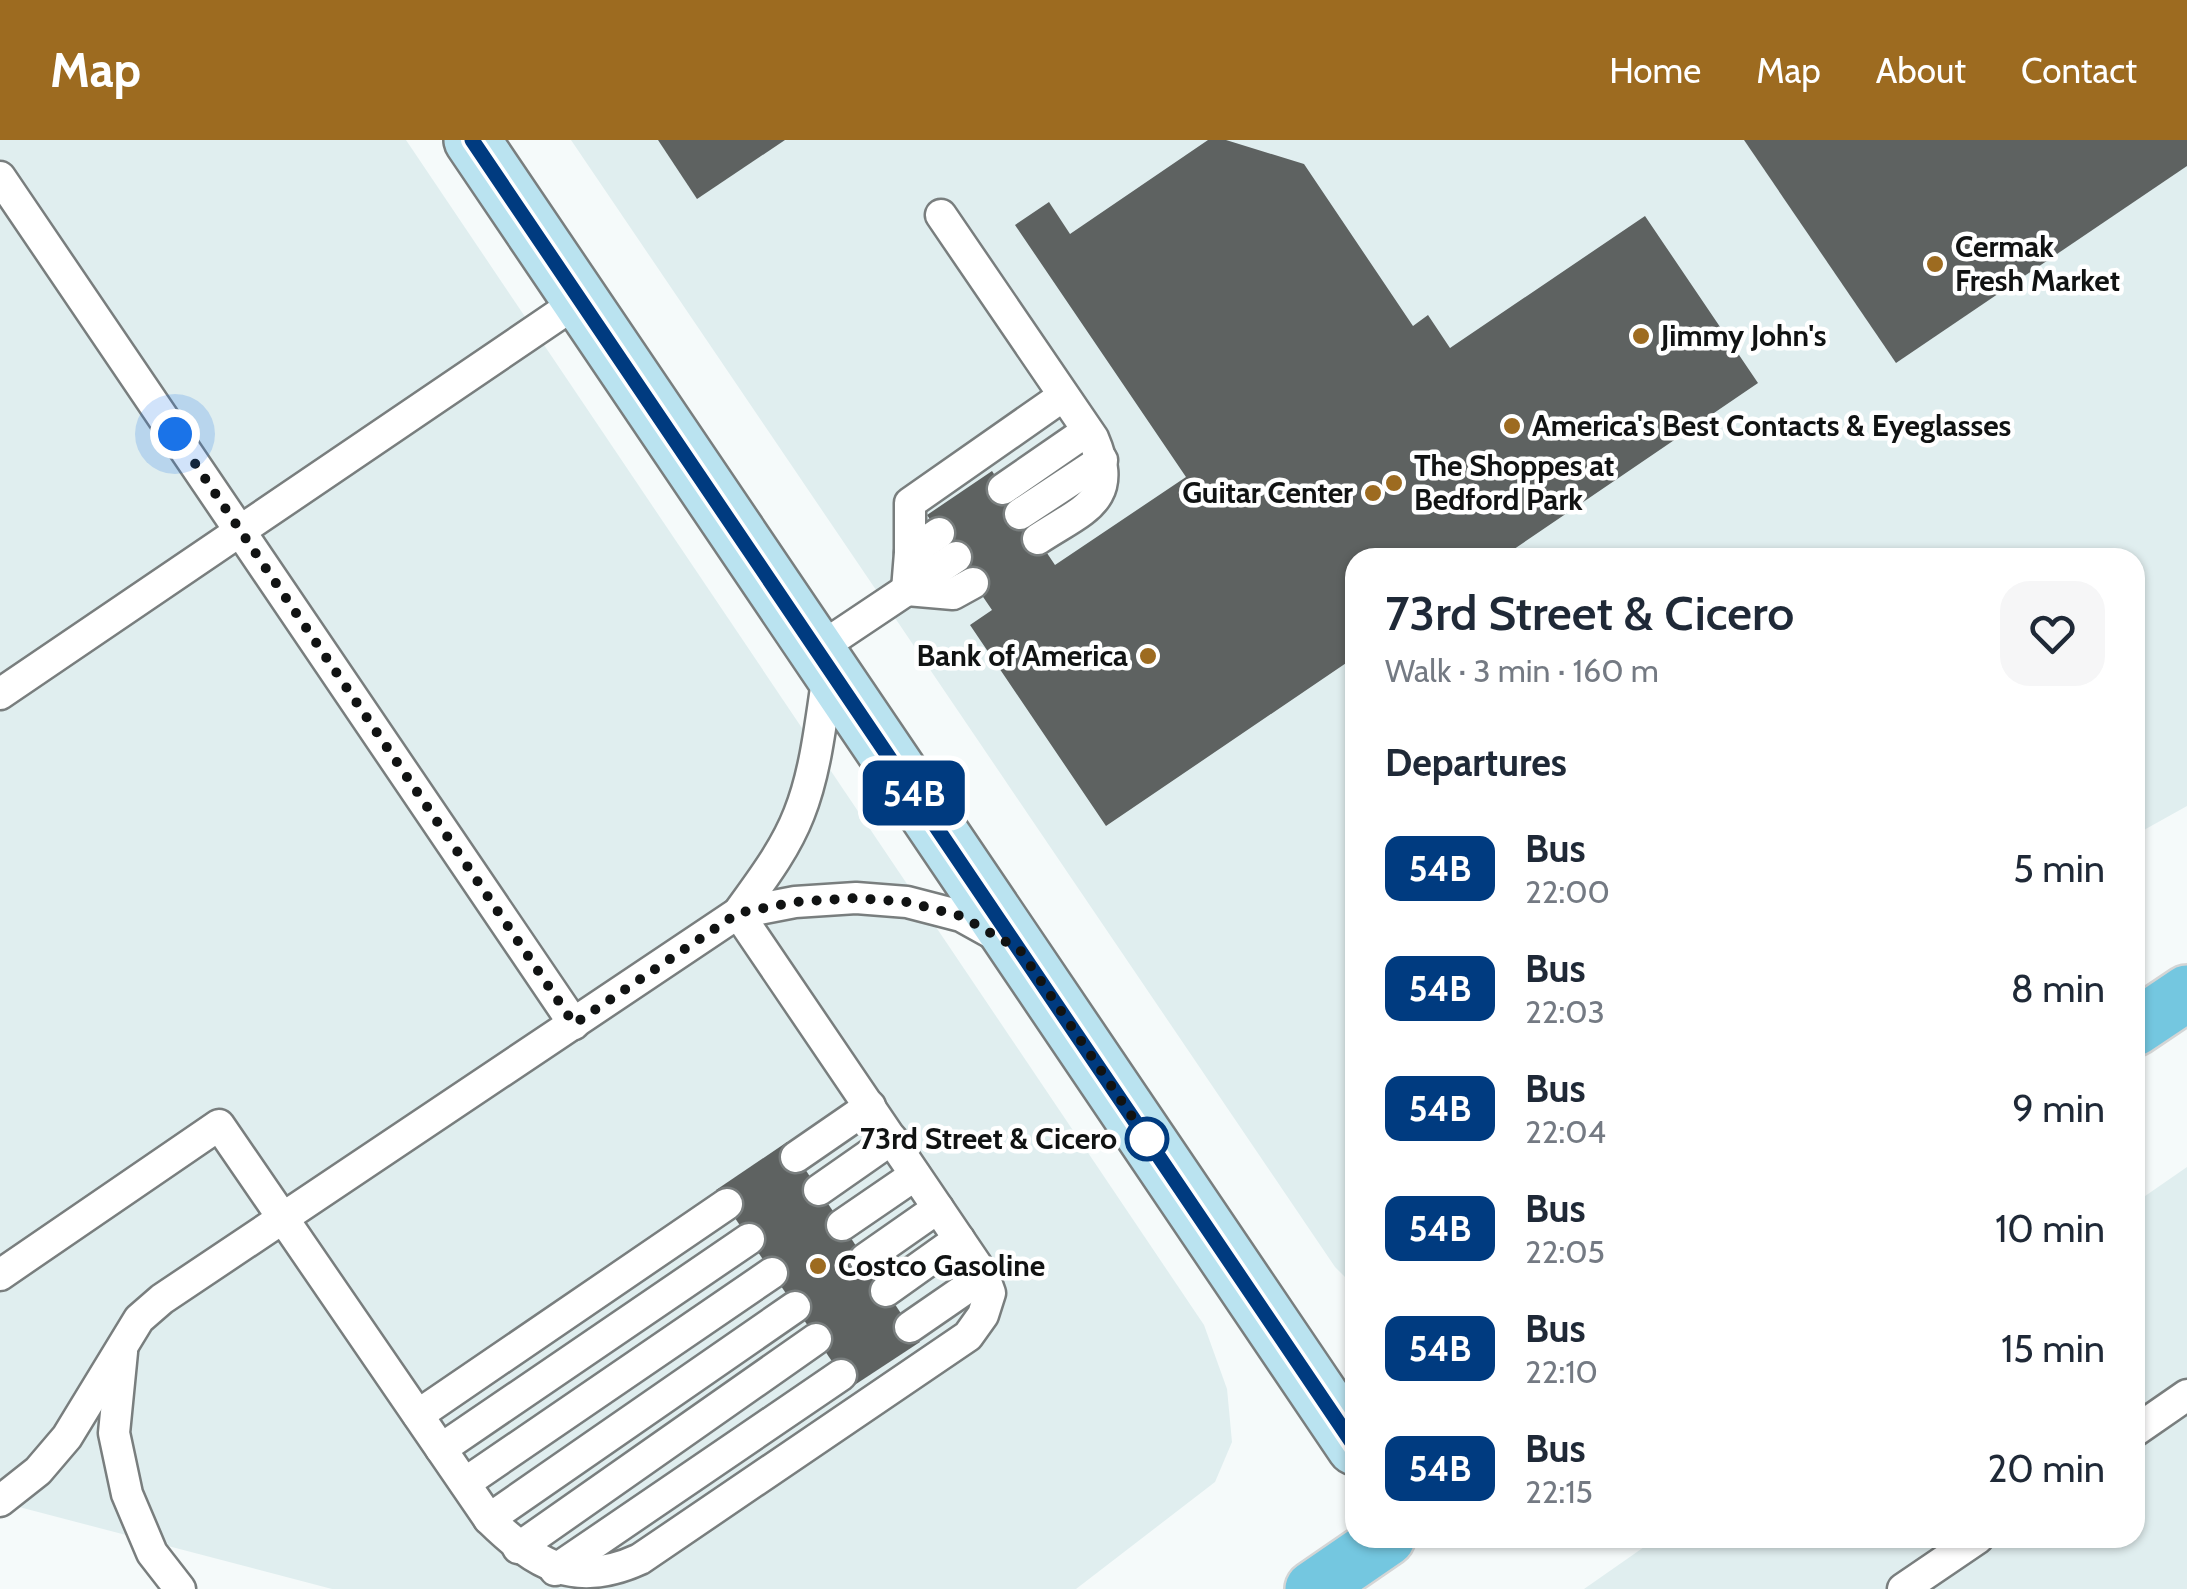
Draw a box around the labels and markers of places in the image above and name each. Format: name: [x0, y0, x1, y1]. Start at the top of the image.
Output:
place label: Cermak Fresh Market: [1955, 228, 2120, 299]
marker: Cermak Fresh Market: [1924, 253, 1946, 275]
place label: Jimmy John's: [1660, 317, 1826, 354]
marker: Jimmy John's: [1630, 325, 1652, 347]
place label: America's Best Contacts & Eyeglasses: [1532, 407, 2011, 444]
marker: America's Best Contacts & Eyeglasses: [1501, 415, 1523, 437]
place label: The Shoppes at Bedford Park: [1414, 447, 1614, 518]
marker: The Shoppes at Bedford Park: [1383, 472, 1405, 494]
place label: Guitar Center: [1182, 474, 1353, 511]
marker: Guitar Center: [1362, 482, 1384, 504]
place label: Bank of America: [917, 637, 1128, 674]
marker: Bank of America: [1137, 645, 1159, 667]
marker: 73rd Street & Cicero: [1126, 1118, 1168, 1160]
place label: 73rd Street & Cicero: [860, 1120, 1117, 1157]
place label: Costco Gasoline: [838, 1247, 1045, 1284]
marker: Costco Gasoline: [807, 1255, 829, 1277]

